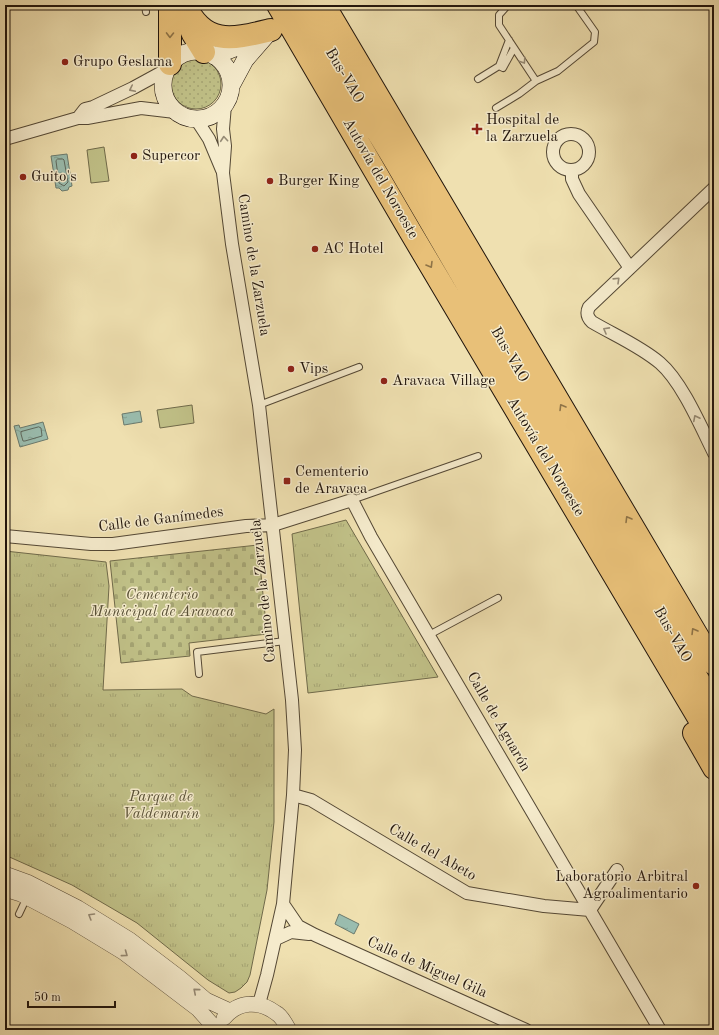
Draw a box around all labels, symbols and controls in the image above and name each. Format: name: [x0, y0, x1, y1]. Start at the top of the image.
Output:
one-way arrow: [165, 32, 174, 38]
street label: Bus-VAO: [322, 46, 366, 106]
place label: Grupo Geslama: [73, 55, 173, 70]
marker: Grupo Geslama: [60, 57, 70, 67]
one-way arrow: [518, 57, 525, 64]
one-way arrow: [129, 84, 136, 92]
place label: Hospital de la Zarzuela: [486, 113, 559, 145]
street label: Autovía del Noroeste: [339, 116, 421, 242]
marker: Hospital de la Zarzuela: [471, 123, 483, 135]
one-way arrow: [220, 136, 229, 142]
place label: Supercor: [142, 149, 200, 164]
marker: Supercor: [129, 151, 139, 161]
place label: Guito's: [31, 170, 77, 185]
marker: Guito's: [18, 172, 28, 182]
place label: Burger King: [278, 174, 359, 189]
marker: Burger King: [265, 176, 275, 186]
street label: Camino de la Zarzuela: [234, 193, 272, 338]
place label: AC Hotel: [323, 242, 383, 257]
marker: AC Hotel: [310, 244, 320, 254]
one-way arrow: [426, 261, 433, 268]
one-way arrow: [612, 277, 620, 285]
street label: Bus-VAO: [487, 325, 531, 385]
one-way arrow: [603, 327, 610, 335]
place label: Vips: [299, 362, 328, 377]
marker: Vips: [286, 364, 296, 374]
place label: Aravaca Village: [392, 374, 495, 389]
marker: Aravaca Village: [379, 376, 389, 386]
street label: Autovía del Noroeste: [503, 395, 587, 519]
one-way arrow: [560, 403, 567, 411]
one-way arrow: [693, 415, 701, 423]
place label: Cementerio de Aravaca: [295, 465, 369, 497]
marker: Cementerio de Aravaca: [282, 476, 292, 486]
street label: Calle de Ganímedes: [98, 505, 224, 535]
one-way arrow: [626, 515, 633, 523]
street label: Camino de la Zarzuela: [249, 518, 279, 663]
park label: Cementerio Municipal de Aravaca: [89, 588, 234, 620]
street label: Bus-VAO: [650, 605, 694, 665]
one-way arrow: [692, 627, 699, 635]
street label: Calle de Aguarón: [463, 670, 533, 774]
park label: Parque de Valdemarín: [123, 790, 200, 822]
street label: Calle del Abeto: [386, 822, 478, 884]
place label: Laboratorio Arbitral Agroalimentario: [555, 870, 688, 902]
marker: Laboratorio Arbitral Agroalimentario: [691, 881, 701, 891]
one-way arrow: [88, 913, 95, 921]
street label: Calle de Miguel Gila: [365, 935, 490, 1001]
one-way arrow: [121, 949, 128, 957]
scale bar: [28, 983, 115, 1009]
one-way arrow: [194, 989, 201, 996]
text: 50 m: [34, 991, 61, 1004]

